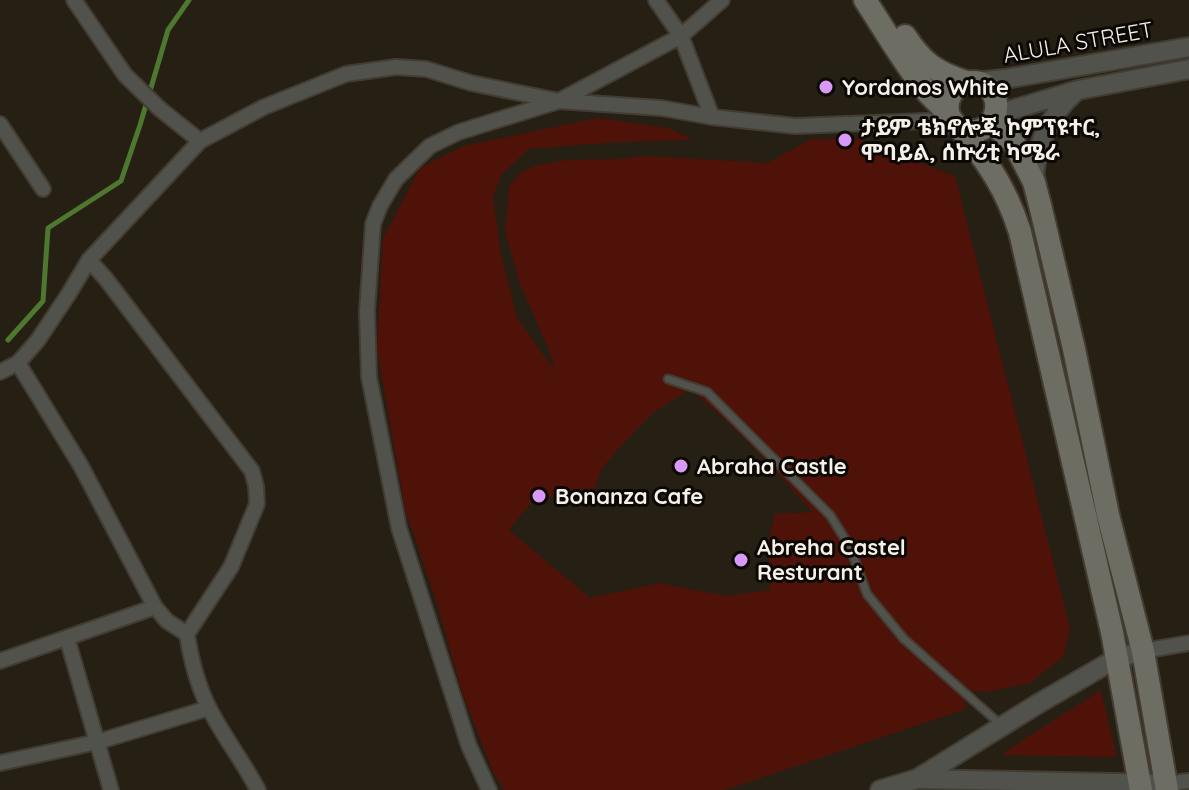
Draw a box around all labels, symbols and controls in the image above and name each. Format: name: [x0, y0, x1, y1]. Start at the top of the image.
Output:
street label: ALULA STREET: [1001, 15, 1155, 69]
place label: Yordanos White: [842, 73, 1009, 101]
marker: Yordanos White: [817, 78, 835, 96]
place label: ታይም ቴክኖሎጂ ኮምፕዩተር, ሞባይል, ሰኵሪቲ ካሜራ: [861, 113, 1100, 166]
marker: ታይም ቴክኖሎጂ ኮምፕዩተር, ሞባይል, ሰኵሪቲ ካሜራ: [836, 131, 854, 149]
place label: Abraha Castle: [697, 452, 847, 480]
marker: Abraha Castle: [672, 457, 690, 475]
place label: Bonanza Cafe: [555, 482, 703, 510]
marker: Bonanza Cafe: [530, 487, 548, 505]
place label: Abreha Castel Resturant: [757, 533, 906, 586]
marker: Abreha Castel Resturant: [732, 551, 750, 569]

